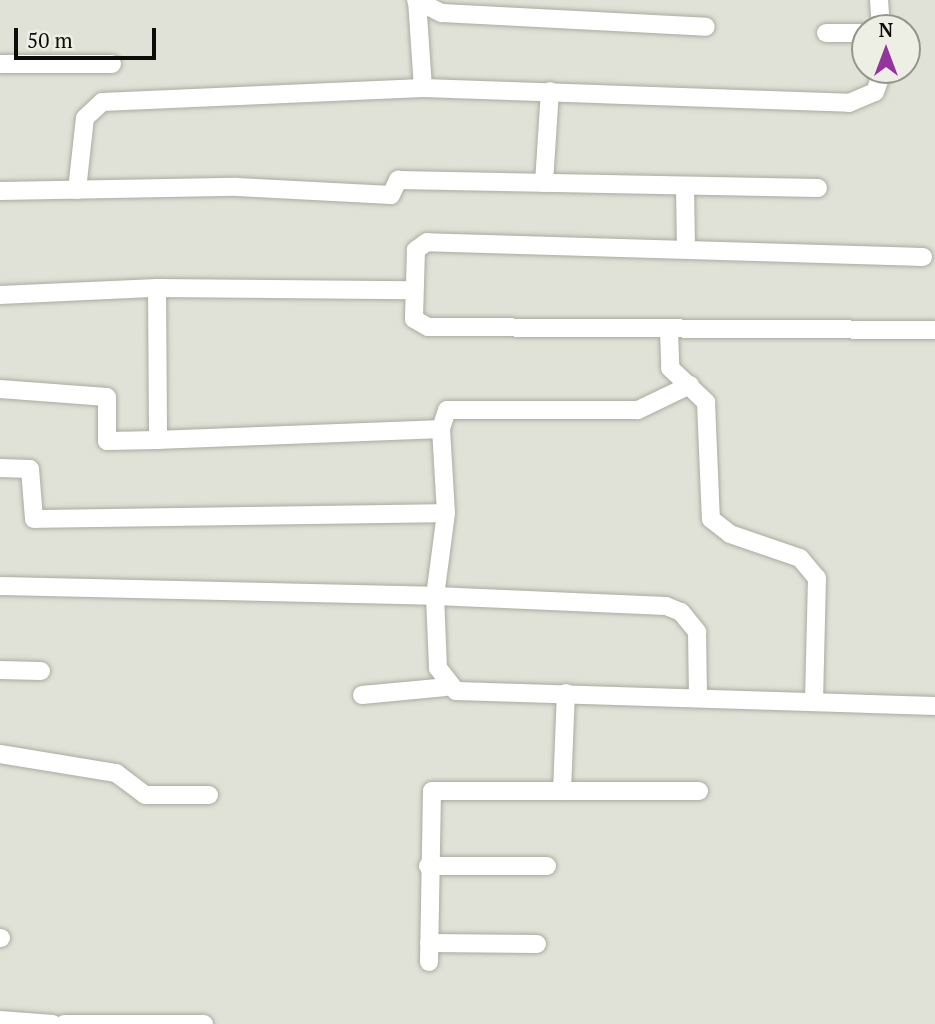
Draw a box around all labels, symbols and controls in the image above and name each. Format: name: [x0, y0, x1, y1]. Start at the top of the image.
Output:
scale bar: [18, 14, 159, 58]
north arrow: [851, 14, 921, 84]
text: N: [879, 17, 893, 42]
text: 50 m: [27, 26, 73, 54]

